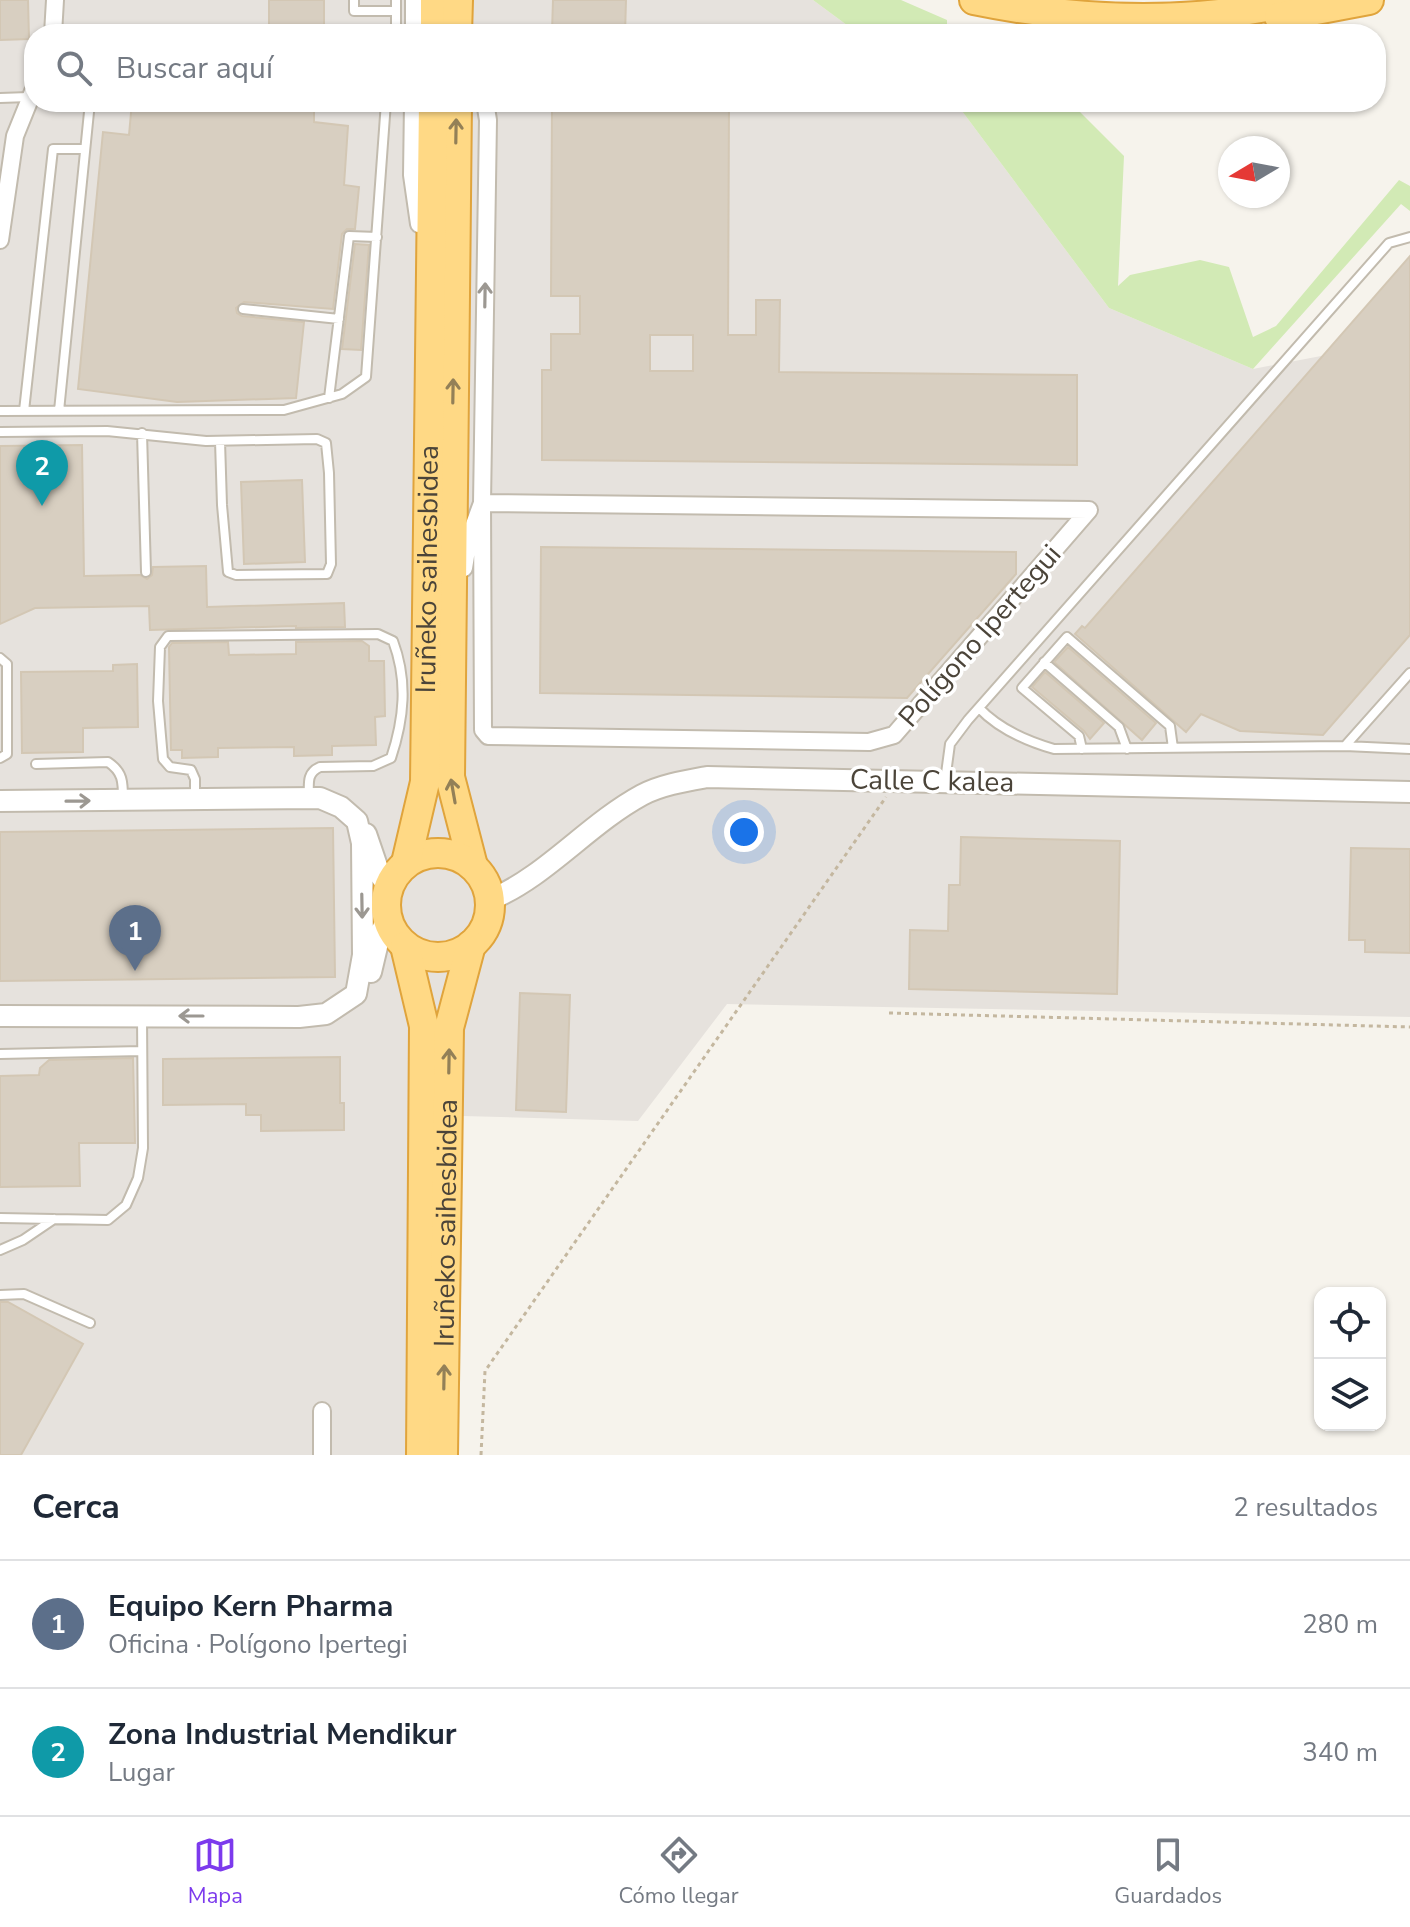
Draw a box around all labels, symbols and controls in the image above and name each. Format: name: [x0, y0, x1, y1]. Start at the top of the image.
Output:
search box: [24, 24, 1386, 112]
icon: search: [52, 46, 96, 90]
text: Buscar aquí: [116, 48, 273, 89]
one-way arrow: [448, 118, 464, 145]
north arrow: [1218, 136, 1290, 208]
one-way arrow: [478, 282, 493, 309]
one-way arrow: [446, 378, 461, 405]
pin: 2: [16, 440, 68, 506]
street label: Iruñeko saihesbidea: [407, 445, 448, 694]
street label: Polígono Ipertegui: [890, 537, 1070, 735]
street label: Calle C kalea: [849, 761, 1015, 801]
one-way arrow: [444, 779, 459, 804]
one-way arrow: [64, 793, 91, 808]
your location: [724, 812, 764, 852]
one-way arrow: [355, 892, 370, 919]
pin: 1: [109, 905, 161, 971]
one-way arrow: [178, 1008, 205, 1024]
one-way arrow: [441, 1048, 456, 1075]
street label: Iruñeko saihesbidea: [426, 1099, 467, 1347]
map controls: [1314, 1287, 1386, 1431]
button: locate: [1314, 1287, 1386, 1359]
button: layers: [1314, 1359, 1386, 1431]
one-way arrow: [436, 1364, 452, 1391]
text: Cerca: [32, 1484, 120, 1530]
text: 2 resultados: [1233, 1490, 1378, 1525]
text: Equipo Kern Pharma: [108, 1586, 393, 1627]
text: 1: [50, 1607, 66, 1642]
text: 280 m: [1302, 1607, 1378, 1642]
text: Oficina · Polígono Ipertegi: [108, 1627, 408, 1662]
text: Zona Industrial Mendikur: [108, 1714, 457, 1755]
text: 2: [50, 1735, 66, 1770]
text: 340 m: [1302, 1735, 1378, 1770]
text: Lugar: [108, 1755, 175, 1790]
tab: Mapa: [188, 1833, 243, 1911]
tab: Cómo llegar: [619, 1833, 739, 1911]
tab: Guardados: [1114, 1833, 1222, 1911]

